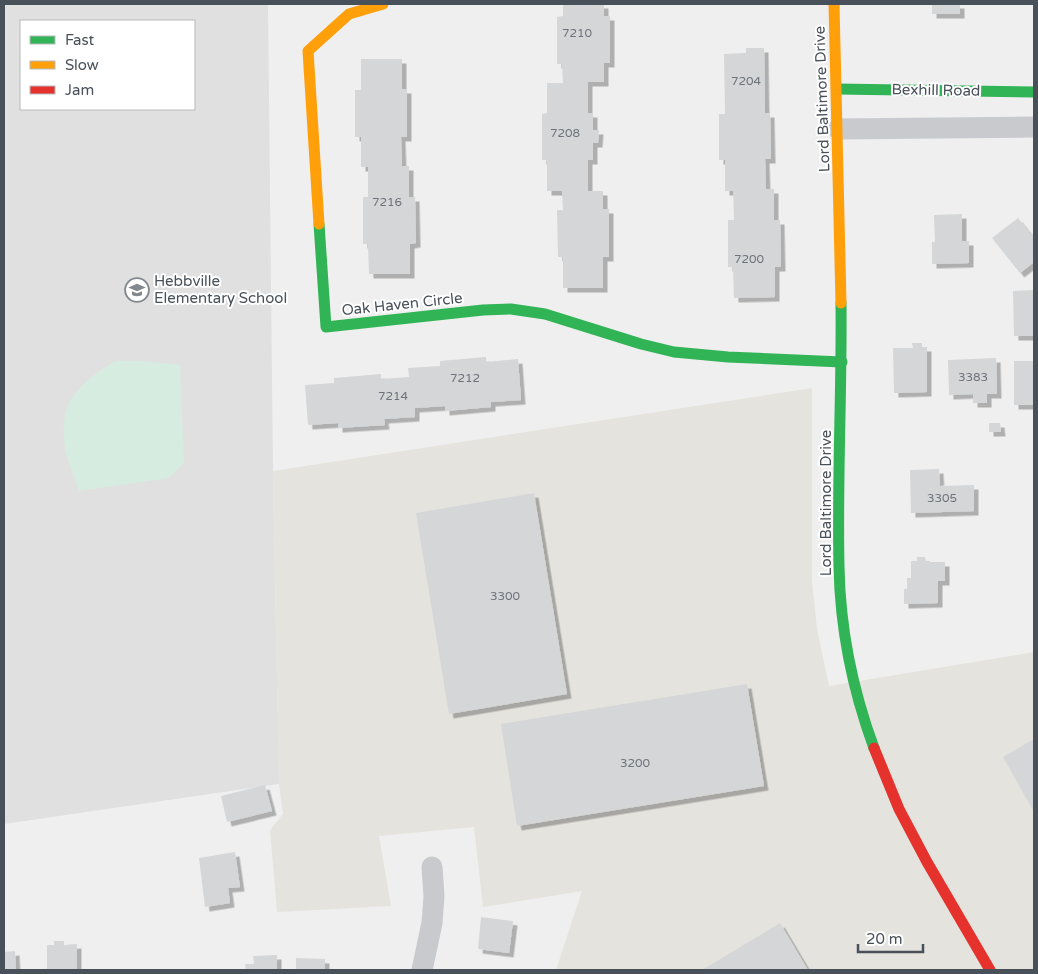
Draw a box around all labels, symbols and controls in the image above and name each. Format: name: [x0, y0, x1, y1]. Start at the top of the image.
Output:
legend: [20, 20, 195, 110]
house number: 7210: [562, 26, 593, 40]
street label: Lord Baltimore Drive: [810, 26, 834, 172]
text: Fast: [65, 31, 95, 49]
text: Slow: [65, 56, 99, 74]
house number: 7204: [731, 74, 762, 88]
street label: Bexhill Road: [891, 80, 981, 100]
text: Jam: [65, 81, 94, 99]
house number: 7208: [550, 126, 580, 140]
house number: 7216: [372, 195, 402, 209]
house number: 7200: [734, 252, 765, 266]
place label: Hebbville Elementary School: [154, 272, 287, 307]
school or university icon: Hebbville Elementary School: [124, 277, 150, 303]
street label: Oak Haven Circle: [341, 289, 463, 319]
house number: 3383: [958, 370, 988, 384]
house number: 7212: [450, 371, 480, 385]
house number: 7214: [378, 389, 409, 403]
street label: Lord Baltimore Drive: [817, 430, 835, 576]
house number: 3305: [927, 491, 957, 505]
house number: 3300: [490, 589, 521, 603]
house number: 3200: [620, 756, 651, 770]
scale bar: [858, 922, 923, 954]
text: 20 m: [866, 930, 903, 948]

